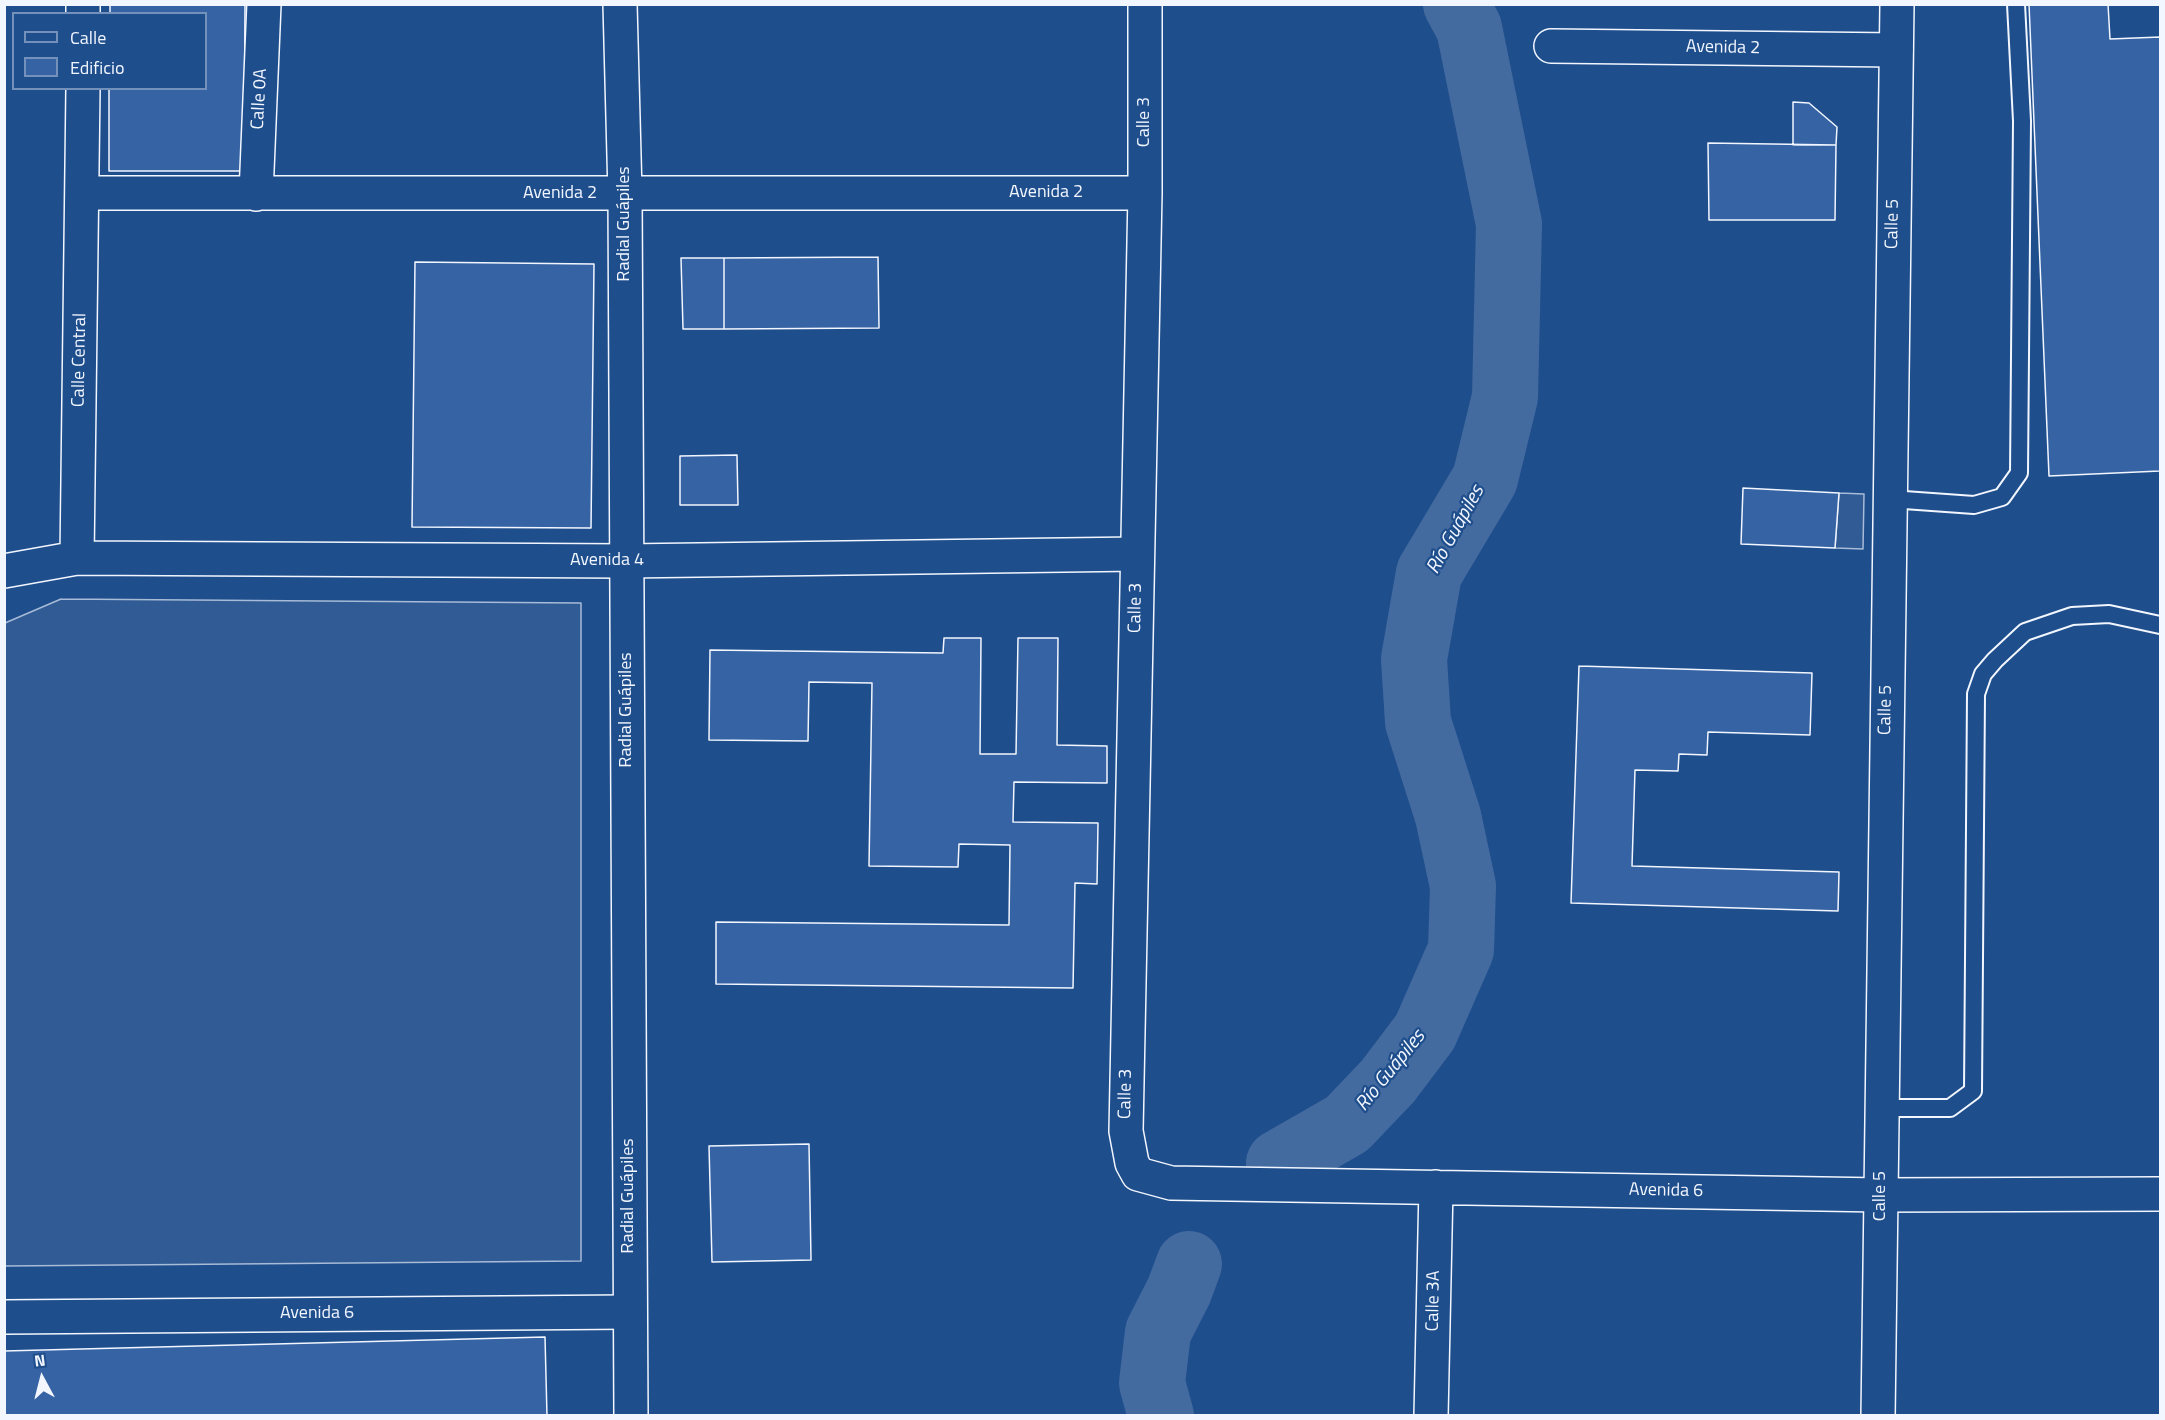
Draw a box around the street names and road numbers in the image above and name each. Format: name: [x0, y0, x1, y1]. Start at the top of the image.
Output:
street label: Avenida 2: [1686, 37, 1760, 59]
street label: Calle 0A: [248, 68, 272, 130]
street label: Calle 3: [1134, 97, 1156, 147]
street label: Radial Guápiles: [614, 166, 636, 282]
street label: Avenida 2: [1009, 182, 1083, 204]
street label: Avenida 2: [523, 183, 597, 205]
street label: Calle 5: [1882, 199, 1904, 249]
street label: Calle Central: [68, 313, 92, 407]
street label: Avenida 4: [570, 550, 644, 572]
street label: Calle 3: [1125, 583, 1147, 633]
street label: Radial Guápiles: [616, 652, 638, 768]
street label: Calle 5: [1875, 685, 1897, 735]
street label: Calle 3: [1115, 1069, 1137, 1119]
street label: Radial Guápiles: [618, 1138, 640, 1254]
street label: Calle 5: [1870, 1171, 1892, 1221]
street label: Avenida 6: [1629, 1180, 1703, 1202]
street label: Calle 3A: [1423, 1270, 1445, 1332]
street label: Avenida 6: [280, 1303, 354, 1325]

